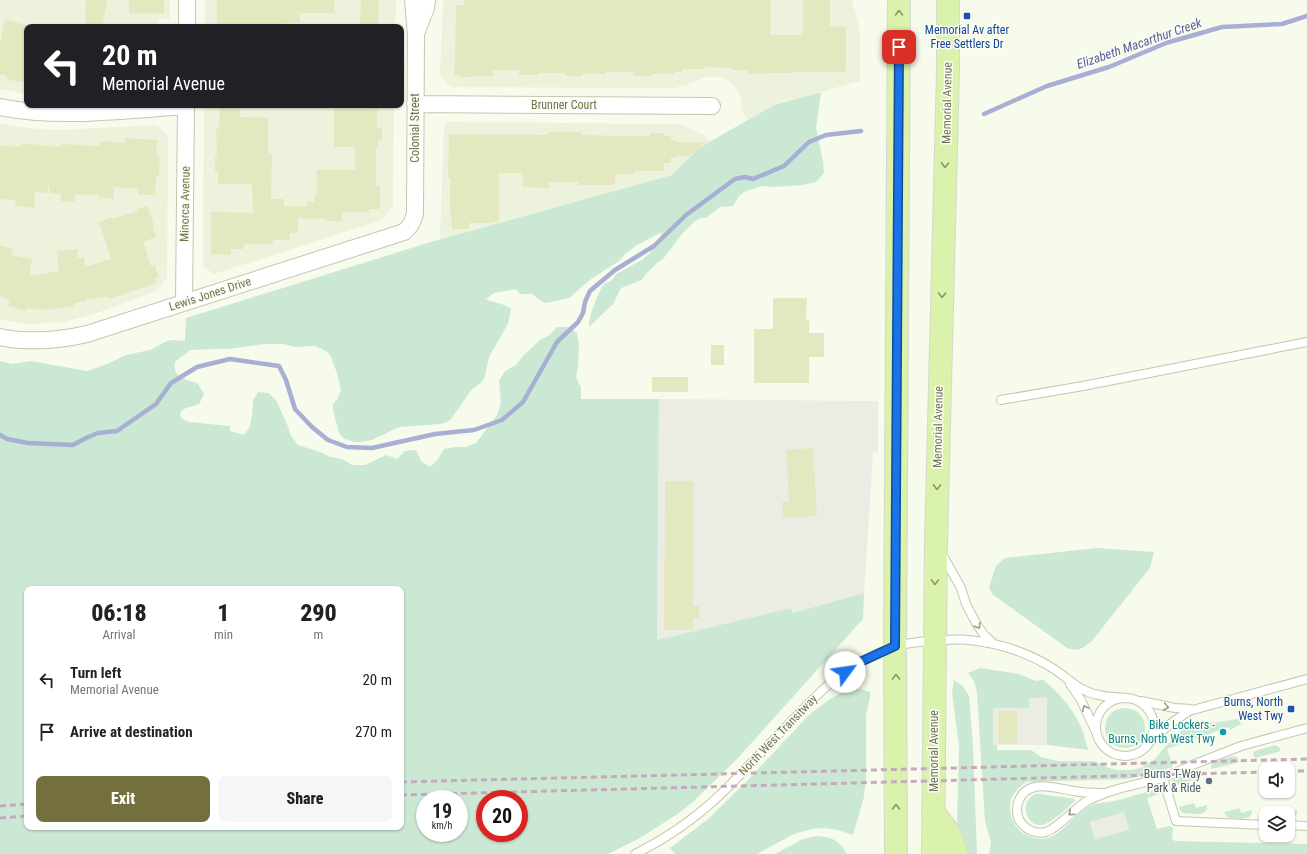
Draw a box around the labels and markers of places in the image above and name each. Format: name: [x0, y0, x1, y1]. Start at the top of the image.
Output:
marker: Memorial Av after Free Settlers Dr: [962, 11, 972, 21]
place label: Memorial Av after Free Settlers Dr: [925, 23, 1009, 51]
pin: [882, 30, 916, 64]
place label: Burns, North West Twy: [1224, 695, 1283, 723]
marker: Burns, North West Twy: [1286, 704, 1296, 714]
place label: Bike Lockers - Burns, North West Twy: [1108, 718, 1215, 746]
marker: Bike Lockers - Burns, North West Twy: [1218, 727, 1228, 737]
place label: Burns T-Way Park & Ride: [1144, 767, 1201, 795]
marker: Burns T-Way Park & Ride: [1204, 776, 1214, 786]

